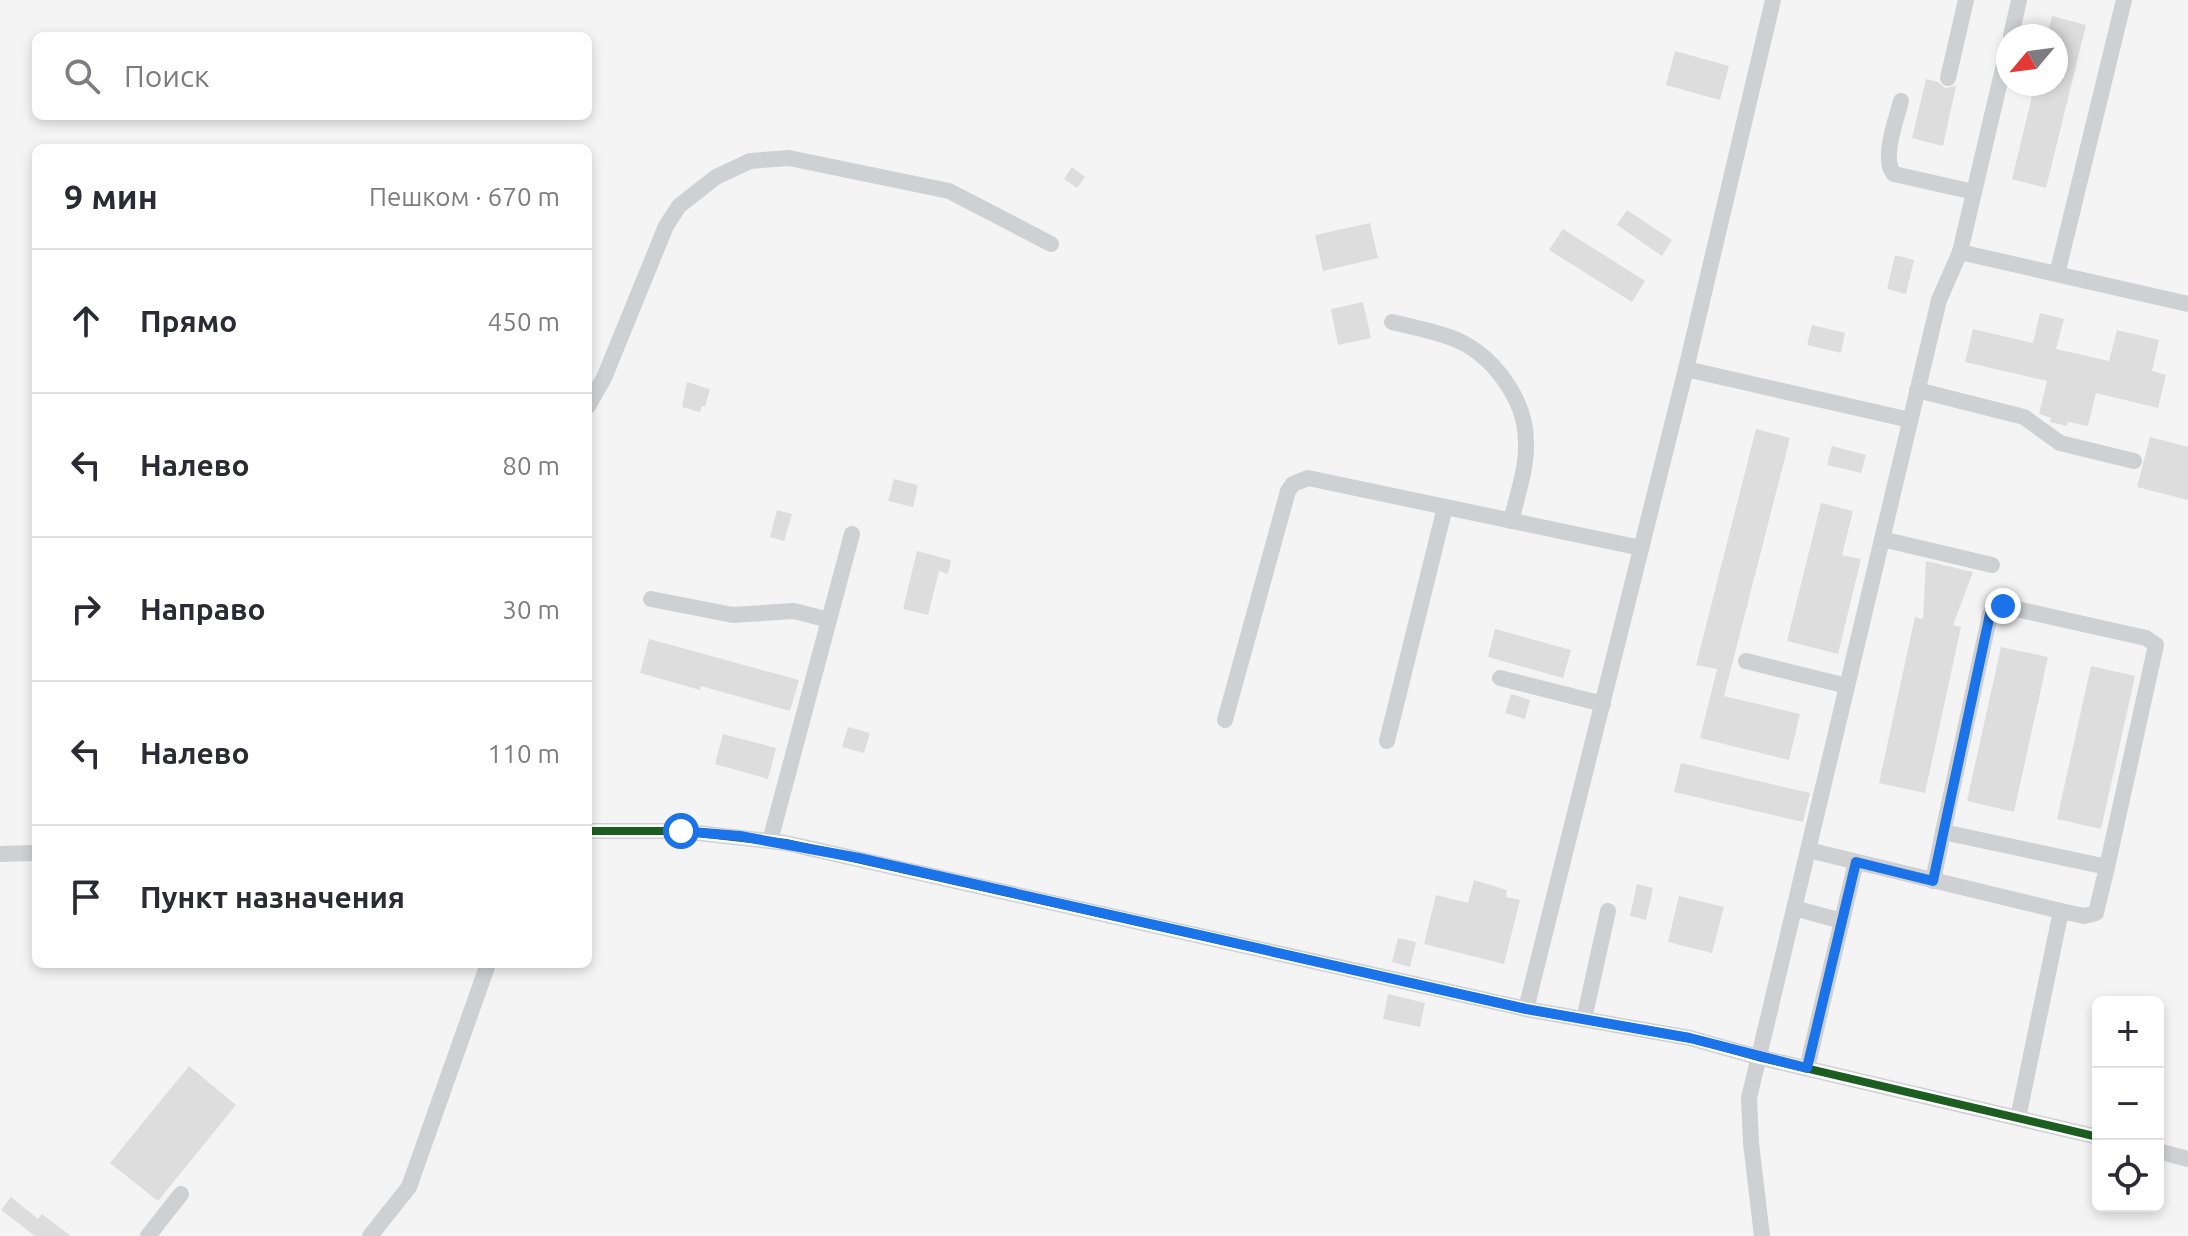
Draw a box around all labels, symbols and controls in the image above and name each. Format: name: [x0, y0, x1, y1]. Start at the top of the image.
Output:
north arrow: [1996, 24, 2068, 96]
search box: [32, 32, 592, 120]
icon: search: [60, 54, 104, 98]
text: Поиск: [124, 59, 209, 93]
text: 9 мин: [64, 177, 158, 215]
text: Пешком · 670 m: [369, 182, 560, 211]
icon: ahead: [64, 299, 108, 343]
text: Прямо: [140, 304, 237, 338]
text: 450 m: [488, 307, 560, 336]
icon: left: [64, 443, 108, 487]
text: Налево: [140, 448, 250, 482]
text: 80 m: [502, 451, 560, 480]
icon: right: [64, 587, 108, 631]
route end: [1985, 588, 2021, 624]
text: Направо: [140, 592, 266, 626]
text: 30 m: [502, 595, 560, 624]
icon: left: [64, 731, 108, 775]
text: Налево: [140, 736, 250, 770]
text: 110 m: [488, 739, 560, 768]
route start: [663, 813, 699, 849]
icon: arrive: [64, 875, 108, 919]
text: Пункт назначения: [140, 880, 405, 914]
map controls: [2092, 996, 2164, 1212]
button: +: [2092, 996, 2164, 1068]
button: −: [2092, 1068, 2164, 1140]
button: locate: [2092, 1140, 2164, 1212]

